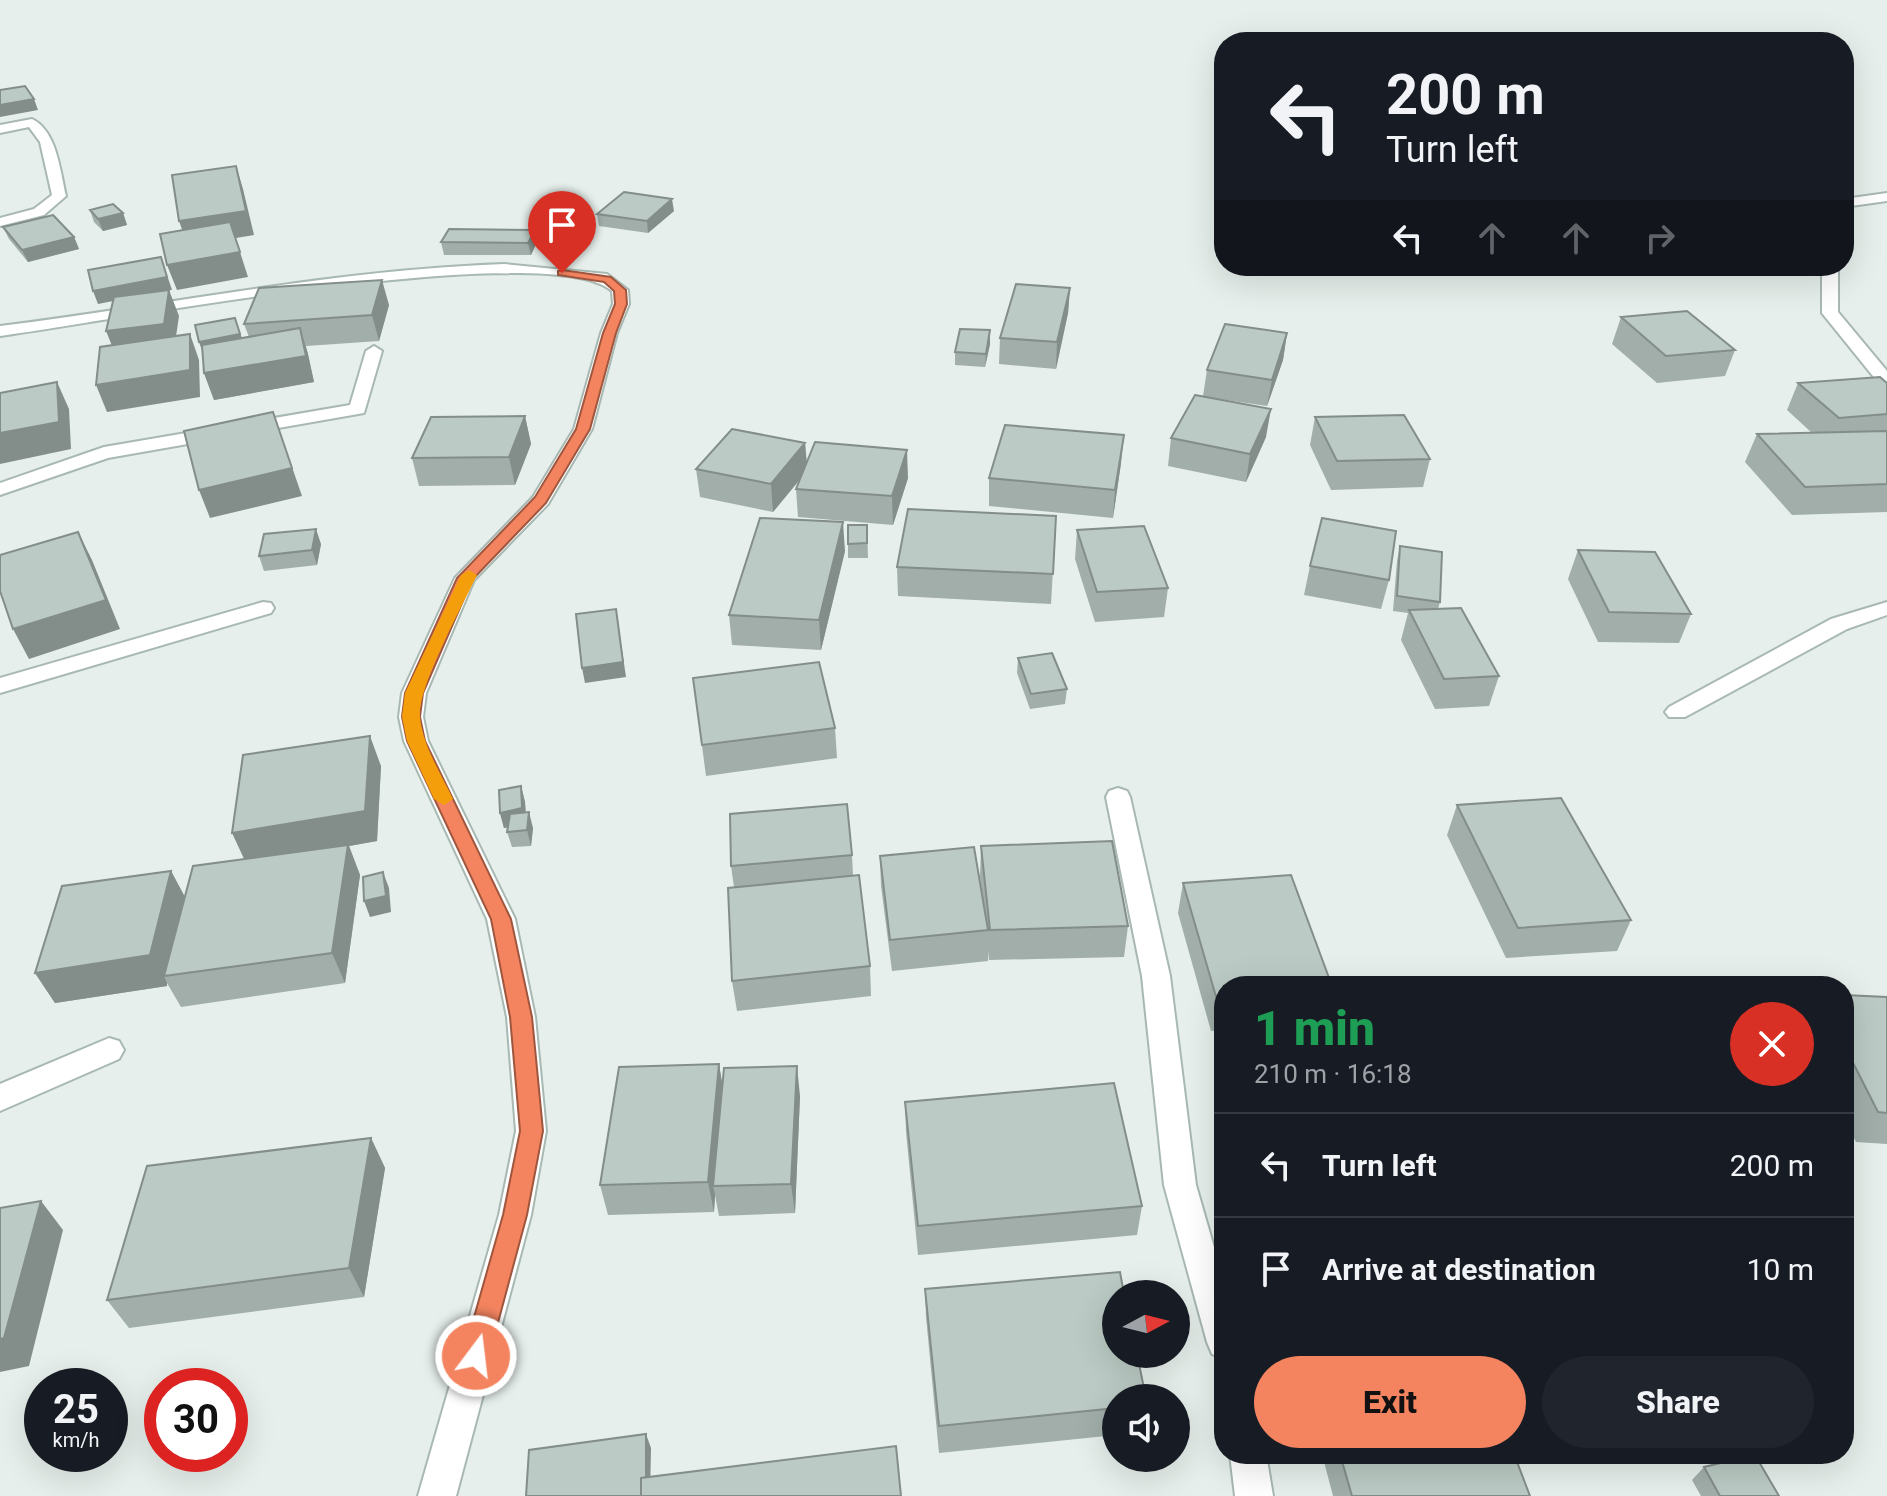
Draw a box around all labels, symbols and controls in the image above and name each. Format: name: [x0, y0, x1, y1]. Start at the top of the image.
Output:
text: 200 m: [1386, 62, 1545, 128]
icon: left: [1254, 64, 1358, 168]
text: Turn left: [1386, 129, 1519, 171]
pin: [528, 191, 596, 273]
icon: arrive: [540, 203, 584, 247]
icon: left: [1386, 216, 1430, 260]
icon: ahead: [1470, 216, 1514, 260]
icon: ahead: [1554, 216, 1598, 260]
icon: right: [1638, 216, 1682, 260]
text: 1 min: [1254, 1000, 1375, 1057]
button: close: [1730, 1002, 1814, 1086]
text: 210 m · 16:18: [1254, 1059, 1412, 1089]
icon: left: [1254, 1143, 1298, 1187]
text: Turn left: [1322, 1148, 1437, 1183]
text: 200 m: [1730, 1148, 1814, 1183]
icon: arrive: [1254, 1247, 1298, 1291]
text: Arrive at destination: [1322, 1252, 1596, 1287]
text: 10 m: [1747, 1252, 1814, 1287]
north arrow: [1102, 1280, 1190, 1368]
map controls: [1102, 1280, 1190, 1472]
position arrow: [434, 1314, 518, 1398]
button: Exit: [1254, 1356, 1526, 1448]
button: Share: [1542, 1356, 1814, 1448]
speed limit sign: 30: [144, 1368, 248, 1472]
button: sound: [1102, 1384, 1190, 1472]
text: 25: [53, 1386, 99, 1433]
text: km/h: [53, 1428, 99, 1452]

